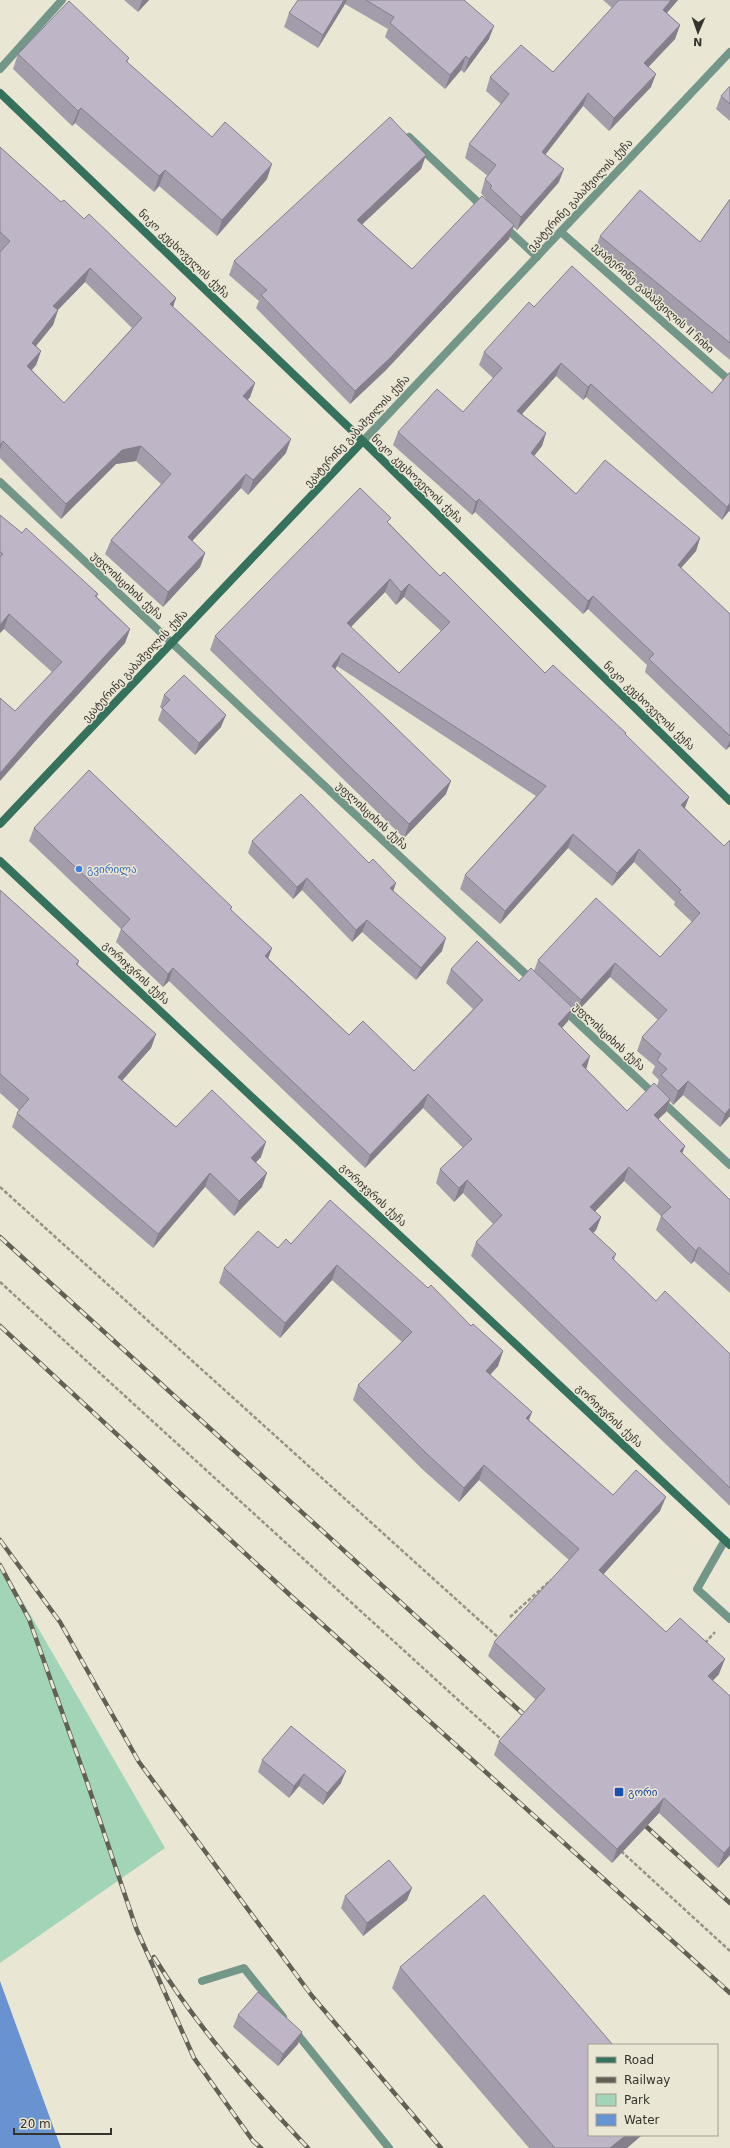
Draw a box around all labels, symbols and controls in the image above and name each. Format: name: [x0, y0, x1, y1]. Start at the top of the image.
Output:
north arrow: [678, 12, 718, 52]
text: N: [693, 35, 703, 48]
street label: ეკატერინე გაბაშვილის ქუჩა: [525, 136, 636, 254]
street label: ნიკო კეცხოველის ქუჩა: [136, 207, 233, 301]
street label: ეკატერინე გაბაშვილის II ჩიხი: [590, 240, 717, 356]
street label: ეკატერინე გაბაშვილის ქუჩა: [302, 372, 413, 490]
street label: ნიკო კეცხოველის ქუჩა: [369, 432, 466, 526]
street label: უფლისციხის ქუჩა: [88, 549, 166, 623]
street label: ეკატერინე გაბაშვილის ქუჩა: [80, 607, 191, 725]
street label: ნიკო კეცხოველის ქუჩა: [601, 659, 698, 753]
street label: უფლისციხის ქუჩა: [333, 779, 411, 853]
place label: გვირილა: [87, 863, 137, 876]
marker: გვირილა: [74, 864, 84, 874]
street label: გორიჯვრის ქუჩა: [100, 939, 172, 1008]
street label: უფლისციხის ქუჩა: [570, 1000, 648, 1074]
street label: გორიჯვრის ქუჩა: [337, 1161, 409, 1230]
street label: გორიჯვრის ქუჩა: [573, 1382, 645, 1451]
marker: გორი: [613, 1786, 625, 1798]
place label: გორი: [628, 1786, 658, 1799]
legend: [588, 2044, 718, 2136]
text: Road: [624, 2053, 654, 2067]
text: Railway: [624, 2073, 670, 2087]
text: Park: [624, 2093, 650, 2107]
scale bar: [14, 2110, 111, 2136]
text: Water: [624, 2113, 660, 2127]
text: 20 m: [20, 2117, 51, 2131]

